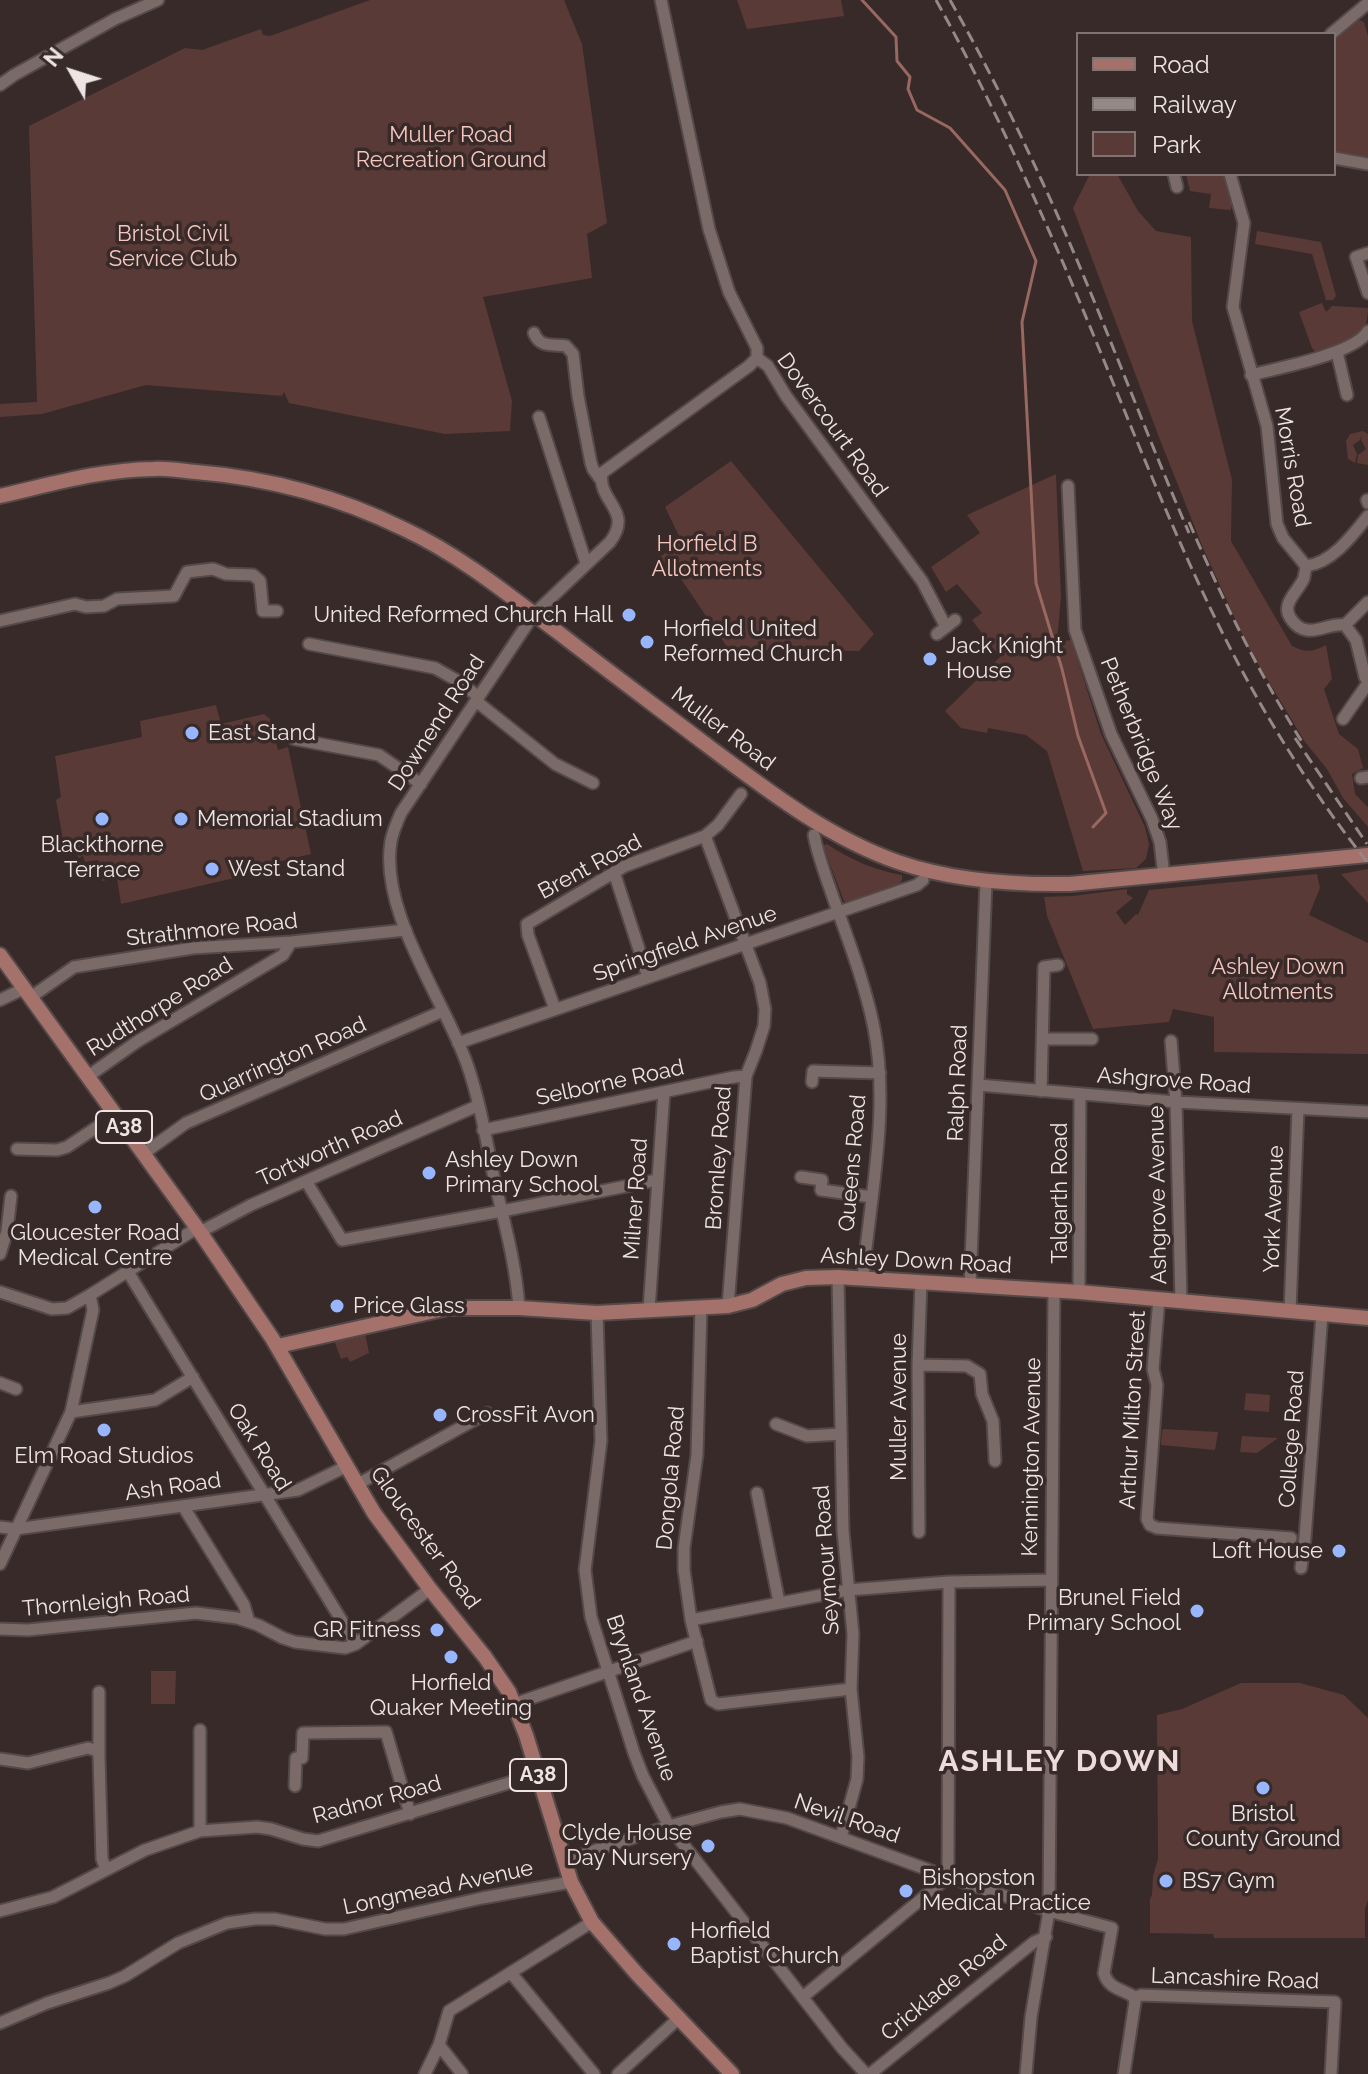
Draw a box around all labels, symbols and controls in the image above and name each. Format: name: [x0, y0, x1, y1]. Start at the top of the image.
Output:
north arrow: [32, 32, 112, 112]
legend: [1076, 32, 1336, 176]
text: N: [38, 42, 69, 72]
text: Road: [1152, 50, 1210, 79]
text: Railway: [1152, 90, 1237, 119]
park label: Muller Road Recreation Ground: [356, 122, 546, 174]
text: Park: [1152, 130, 1201, 159]
park label: Bristol Civil Service Club: [109, 221, 237, 272]
street label: Dovercourt Road: [771, 348, 893, 502]
street label: Morris Road: [1268, 405, 1316, 529]
park label: Horfield B Allotments: [652, 531, 762, 582]
place label: United Reformed Church Hall: [314, 602, 613, 628]
marker: United Reformed Church Hall: [620, 606, 638, 624]
place label: Horfield United Reformed Church: [663, 616, 843, 668]
marker: Horfield United Reformed Church: [638, 633, 656, 651]
place label: Jack Knight House: [946, 633, 1063, 684]
street label: Downend Road: [383, 650, 491, 796]
marker: Jack Knight House: [921, 650, 939, 668]
street label: Petherbridge Way: [1094, 654, 1188, 834]
street label: Muller Road: [666, 681, 780, 777]
place label: East Stand: [208, 720, 316, 746]
marker: East Stand: [183, 724, 201, 742]
place label: Memorial Stadium: [197, 806, 383, 832]
marker: Blackthorne Terrace: [93, 810, 111, 828]
marker: Memorial Stadium: [172, 810, 190, 828]
street label: Brent Road: [534, 829, 646, 905]
place label: Blackthorne Terrace: [40, 832, 164, 884]
place label: West Stand: [228, 856, 345, 882]
marker: West Stand: [203, 860, 221, 878]
street label: Springfield Avenue: [590, 900, 780, 988]
street label: Strathmore Road: [125, 908, 299, 952]
street label: Rudthorpe Road: [82, 952, 238, 1062]
park label: Ashley Down Allotments: [1211, 954, 1345, 1006]
street label: Quarrington Road: [196, 1011, 370, 1109]
street label: Ralph Road: [943, 1024, 973, 1142]
street label: Selborne Road: [534, 1054, 686, 1112]
street label: Ashgrove Road: [1096, 1062, 1252, 1100]
street label: Bromley Road: [701, 1085, 737, 1231]
street label: Queens Road: [834, 1094, 872, 1232]
street label: Tortworth Road: [253, 1105, 407, 1193]
street label: Ashgrove Avenue: [1143, 1105, 1173, 1285]
road number: A38: [96, 1111, 152, 1143]
street label: Talgarth Road: [1047, 1123, 1073, 1263]
street label: Milner Road: [619, 1137, 653, 1261]
street label: York Avenue: [1259, 1145, 1289, 1273]
place label: Ashley Down Primary School: [445, 1147, 599, 1198]
marker: Ashley Down Primary School: [420, 1164, 438, 1182]
marker: Gloucester Road Medical Centre: [86, 1198, 104, 1216]
place label: Gloucester Road Medical Centre: [10, 1220, 180, 1272]
street label: Ashley Down Road: [820, 1243, 1012, 1279]
place label: Price Glass: [353, 1293, 465, 1319]
marker: Price Glass: [328, 1297, 346, 1315]
street label: Arthur Milton Street: [1115, 1310, 1151, 1510]
street label: Muller Avenue: [886, 1333, 912, 1481]
street label: Kennington Avenue: [1017, 1357, 1047, 1557]
street label: College Road: [1274, 1369, 1310, 1509]
street label: Oak Road: [222, 1398, 296, 1496]
place label: CrossFit Avon: [456, 1402, 595, 1428]
street label: Dongola Road: [652, 1405, 690, 1551]
marker: CrossFit Avon: [431, 1406, 449, 1424]
marker: Elm Road Studios: [95, 1421, 113, 1439]
place label: Elm Road Studios: [14, 1443, 194, 1469]
street label: Gloucester Road: [364, 1462, 486, 1614]
street label: Ash Road: [123, 1467, 223, 1507]
street label: Seymour Road: [809, 1484, 845, 1636]
place label: Loft House: [1212, 1538, 1323, 1564]
marker: Loft House: [1330, 1542, 1348, 1560]
street label: Thornleigh Road: [21, 1582, 191, 1622]
place label: Brunel Field Primary School: [1027, 1585, 1181, 1636]
marker: Brunel Field Primary School: [1188, 1602, 1206, 1620]
street label: Brynland Avenue: [600, 1611, 682, 1785]
place label: GR Fitness: [313, 1617, 421, 1643]
marker: GR Fitness: [428, 1621, 446, 1639]
marker: Horfield Quaker Meeting: [442, 1648, 460, 1666]
place label: Horfield Quaker Meeting: [370, 1670, 532, 1722]
district label: ASHLEY DOWN: [939, 1744, 1181, 1780]
road number: A38: [510, 1759, 566, 1791]
street label: Radnor Road: [310, 1770, 444, 1830]
marker: Bristol County Ground: [1254, 1779, 1272, 1797]
street label: Nevil Road: [791, 1789, 903, 1849]
place label: Bristol County Ground: [1186, 1801, 1340, 1852]
place label: Clyde House Day Nursery: [562, 1820, 692, 1872]
marker: Clyde House Day Nursery: [699, 1837, 717, 1855]
street label: Longmead Avenue: [341, 1855, 535, 1921]
place label: Bishopston Medical Practice: [922, 1865, 1091, 1916]
place label: BS7 Gym: [1182, 1868, 1275, 1894]
marker: BS7 Gym: [1157, 1872, 1175, 1890]
marker: Bishopston Medical Practice: [897, 1882, 915, 1900]
place label: Horfield Baptist Church: [690, 1918, 839, 1970]
street label: Cricklade Road: [876, 1929, 1012, 2047]
marker: Horfield Baptist Church: [665, 1935, 683, 1953]
street label: Lancashire Road: [1150, 1963, 1320, 1995]

